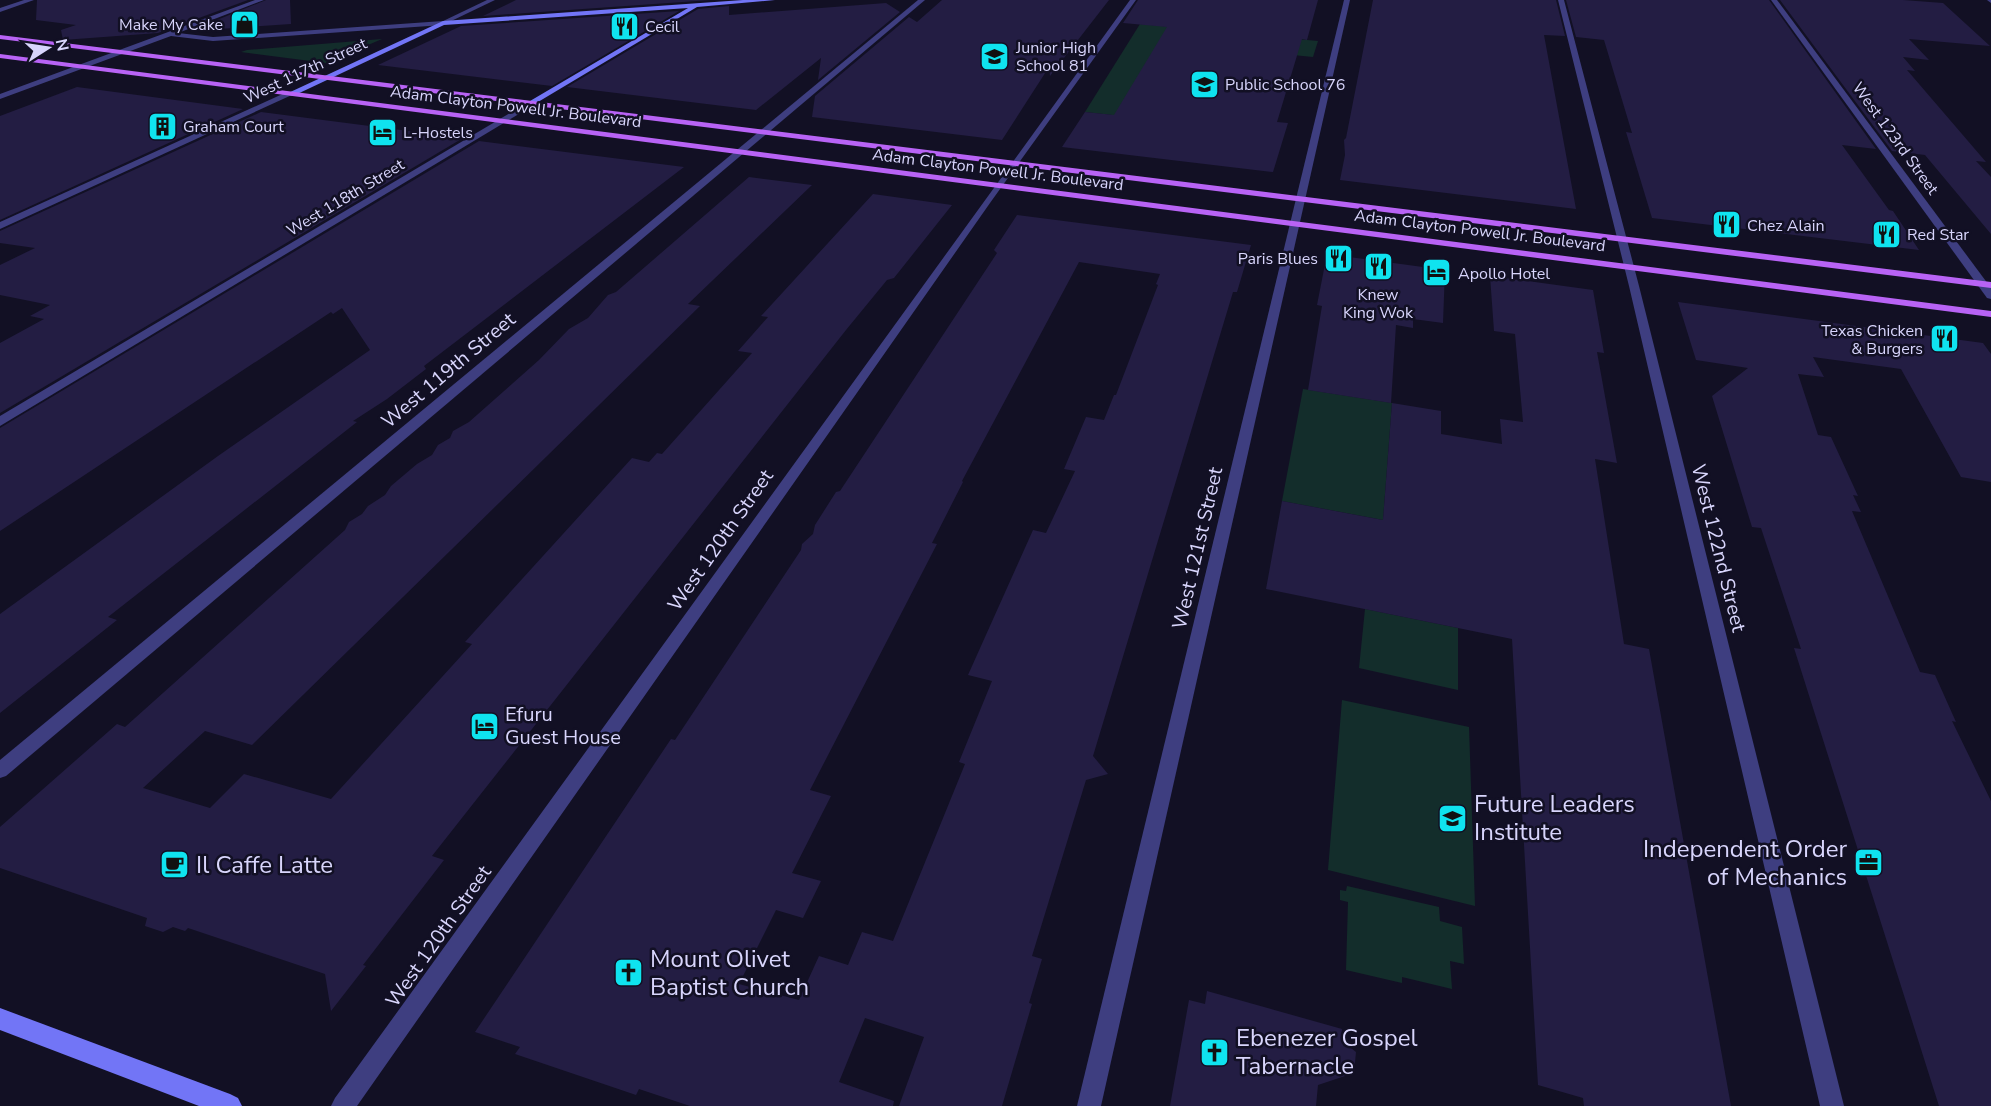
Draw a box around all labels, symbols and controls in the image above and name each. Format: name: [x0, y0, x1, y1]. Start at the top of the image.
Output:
shop icon: Make My Cake: [228, 8, 260, 40]
restaurant icon: Cecil: [608, 10, 640, 42]
place label: Make My Cake: [119, 14, 223, 36]
place label: Cecil: [645, 16, 680, 38]
north arrow: [18, 18, 78, 78]
street label: West 117th Street: [240, 33, 371, 109]
text: N: [50, 37, 74, 53]
place label: Junior High School 81: [1015, 37, 1096, 77]
school or university icon: Junior High School 81: [979, 40, 1011, 72]
school or university icon: Public School 76: [1188, 68, 1220, 100]
place label: Public School 76: [1225, 74, 1345, 96]
street label: West 123rd Street: [1847, 78, 1944, 200]
street label: Adam Clayton Powell Jr. Boulevard: [389, 81, 643, 133]
building icon: Graham Court: [146, 110, 178, 142]
place label: Graham Court: [183, 116, 284, 138]
hotel icon: L-Hostels: [366, 116, 398, 148]
place label: L-Hostels: [403, 122, 473, 144]
street label: Adam Clayton Powell Jr. Boulevard: [871, 144, 1125, 196]
street label: West 118th Street: [283, 154, 409, 242]
street label: Adam Clayton Powell Jr. Boulevard: [1353, 205, 1607, 257]
restaurant icon: Chez Alain: [1710, 209, 1742, 241]
place label: Chez Alain: [1747, 215, 1825, 237]
restaurant icon: Red Star: [1870, 218, 1902, 250]
place label: Red Star: [1907, 224, 1969, 246]
restaurant icon: Paris Blues: [1323, 242, 1355, 274]
place label: Paris Blues: [1238, 248, 1318, 270]
restaurant icon: Knew King Wok: [1362, 250, 1394, 282]
hotel icon: Apollo Hotel: [1421, 257, 1453, 289]
place label: Apollo Hotel: [1458, 263, 1550, 285]
place label: Knew King Wok: [1343, 284, 1414, 324]
street label: West 119th Street: [376, 306, 522, 434]
place label: Texas Chicken & Burgers: [1821, 320, 1923, 360]
restaurant icon: Texas Chicken & Burgers: [1928, 323, 1960, 355]
street label: West 122nd Street: [1685, 461, 1753, 636]
street label: West 120th Street: [661, 463, 780, 617]
street label: West 121st Street: [1166, 464, 1229, 632]
place label: Efuru Guest House: [505, 701, 621, 751]
hotel icon: Efuru Guest House: [468, 710, 500, 742]
place label: Future Leaders Institute: [1474, 788, 1635, 848]
school or university icon: Future Leaders Institute: [1437, 802, 1469, 834]
place label: Independent Order of Mechanics: [1643, 833, 1847, 893]
office icon: Independent Order of Mechanics: [1852, 847, 1884, 879]
cafe icon: Il Caffe Latte: [159, 849, 191, 881]
place label: Il Caffe Latte: [196, 849, 333, 881]
street label: West 120th Street: [379, 859, 498, 1013]
place label: Mount Olivet Baptist Church: [650, 943, 809, 1003]
church icon: Mount Olivet Baptist Church: [613, 957, 645, 989]
place label: Ebenezer Gospel Tabernacle: [1236, 1022, 1418, 1082]
church icon: Ebenezer Gospel Tabernacle: [1199, 1036, 1231, 1068]

